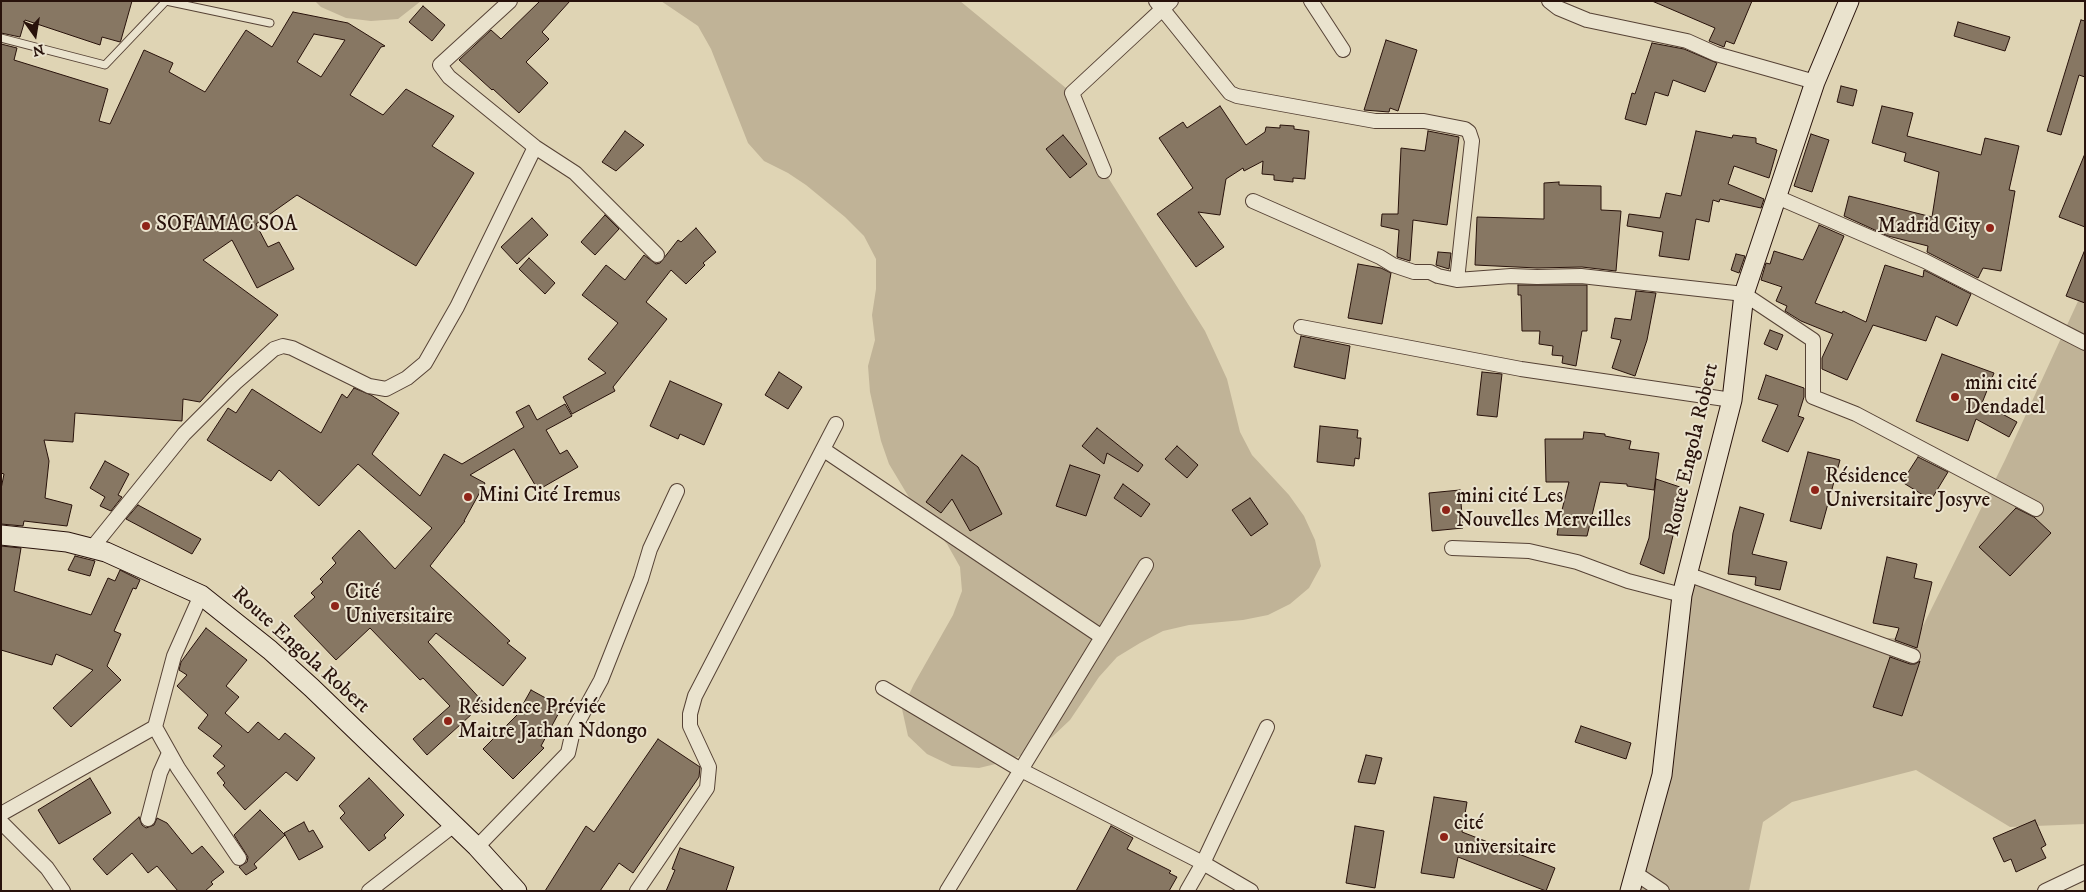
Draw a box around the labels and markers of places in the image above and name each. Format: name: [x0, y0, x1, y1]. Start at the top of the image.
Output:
place label: SOFAMAC SOA: [156, 213, 297, 239]
place label: Madrid City: [1877, 215, 1980, 241]
marker: SOFAMAC SOA: [140, 220, 152, 232]
marker: Madrid City: [1984, 222, 1996, 234]
place label: mini cité Dendadel: [1965, 372, 2045, 422]
marker: mini cité Dendadel: [1949, 391, 1961, 403]
place label: Résidence Universitaire Josyve: [1825, 465, 1990, 515]
place label: Mini Cité Iremus: [478, 484, 621, 510]
marker: Résidence Universitaire Josyve: [1809, 484, 1821, 496]
place label: mini cité Les Nouvelles Merveilles: [1456, 485, 1631, 535]
marker: Mini Cité Iremus: [462, 491, 474, 503]
marker: mini cité Les Nouvelles Merveilles: [1440, 504, 1452, 516]
place label: Cité Universitaire: [345, 581, 453, 631]
marker: Cité Universitaire: [329, 600, 341, 612]
place label: Résidence Préviée Maitre Jathan Ndongo: [458, 696, 647, 746]
marker: Résidence Préviée Maitre Jathan Ndongo: [442, 715, 454, 727]
place label: cité universitaire: [1454, 812, 1556, 862]
marker: cité universitaire: [1438, 831, 1450, 843]

